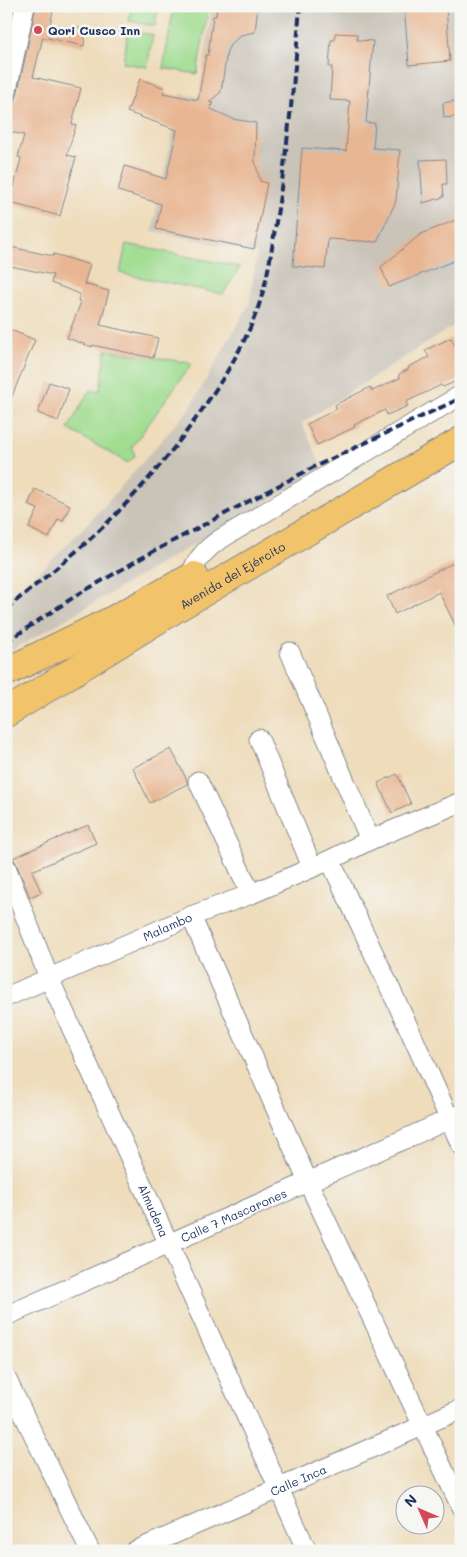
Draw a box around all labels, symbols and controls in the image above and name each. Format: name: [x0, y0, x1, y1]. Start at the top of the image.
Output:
place label: Qori Cusco Inn: [48, 22, 140, 38]
marker: Qori Cusco Inn: [32, 24, 44, 36]
street label: Avenida del Ejército: [177, 538, 288, 612]
street label: Malambo: [140, 909, 194, 944]
street label: Almudena: [135, 1181, 173, 1240]
street label: Calle 7 Mascarones: [178, 1184, 289, 1245]
street label: Calle Inca: [268, 1461, 329, 1499]
north arrow: [394, 1484, 444, 1534]
text: N: [400, 1490, 421, 1511]

